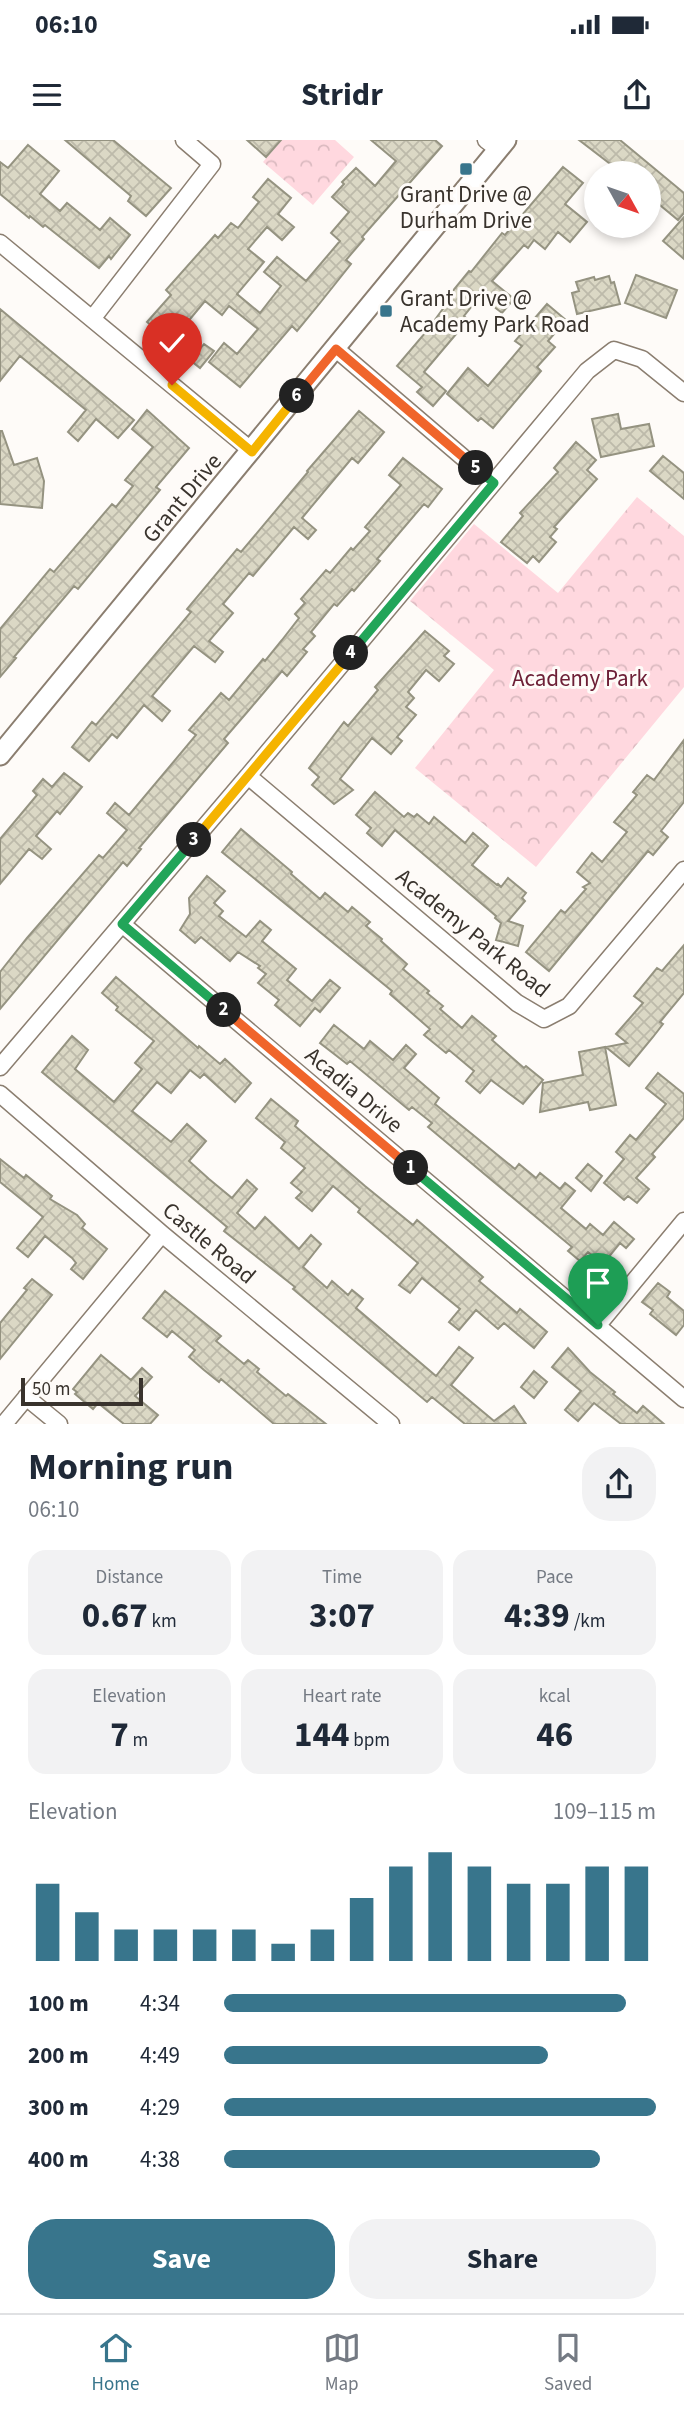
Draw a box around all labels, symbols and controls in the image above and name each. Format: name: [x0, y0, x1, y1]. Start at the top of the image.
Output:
text: 06:10: [35, 6, 98, 43]
text: Stridr: [301, 72, 383, 118]
icon: menu: [28, 76, 66, 114]
icon: share: [618, 76, 656, 114]
marker: Grant Drive @ Durham Drive: [458, 161, 474, 177]
north arrow: [584, 161, 662, 238]
map controls: [584, 161, 661, 238]
place label: Grant Drive @ Durham Drive: [400, 178, 532, 237]
place label: Grant Drive @ Academy Park Road: [400, 282, 590, 341]
marker: Grant Drive @ Academy Park Road: [378, 303, 394, 319]
pin: [142, 313, 202, 385]
icon: check: [153, 324, 191, 362]
pin: 6: [280, 378, 314, 414]
text: 6: [291, 382, 302, 409]
street label: Grant Drive: [135, 446, 229, 550]
pin: 5: [458, 450, 494, 486]
text: 5: [470, 454, 481, 481]
pin: 4: [334, 636, 368, 670]
text: 4: [345, 639, 356, 666]
park label: Academy Park: [512, 662, 649, 695]
pin: 3: [176, 822, 212, 858]
text: 3: [188, 826, 199, 853]
street label: Academy Park Road: [389, 860, 557, 1006]
pin: 2: [206, 992, 242, 1028]
text: 2: [218, 996, 229, 1023]
street label: Acadia Drive: [298, 1039, 410, 1141]
pin: 1: [394, 1150, 428, 1186]
text: 1: [405, 1154, 416, 1181]
street label: Castle Road: [155, 1194, 263, 1292]
pin: [568, 1253, 628, 1325]
icon: arrive: [579, 1264, 617, 1302]
scale bar: [21, 1375, 144, 1407]
text: 50 m: [32, 1376, 70, 1403]
text: Morning run: [28, 1440, 233, 1494]
button: share: [582, 1447, 656, 1521]
text: 06:10: [28, 1493, 79, 1526]
text: Distance: [96, 1564, 163, 1591]
text: Time: [322, 1564, 362, 1591]
text: Pace: [536, 1564, 573, 1591]
text: 0.67: [82, 1591, 148, 1641]
text: 3:07: [309, 1591, 375, 1641]
text: 4:39: [504, 1591, 570, 1641]
text: km: [148, 1608, 177, 1635]
text: /km: [570, 1608, 605, 1635]
text: Elevation: [92, 1683, 166, 1710]
text: Heart rate: [302, 1683, 381, 1710]
text: kcal: [539, 1683, 571, 1710]
text: 7: [110, 1710, 129, 1760]
text: 144: [294, 1710, 349, 1760]
text: 46: [536, 1710, 573, 1760]
text: m: [129, 1727, 148, 1754]
text: bpm: [349, 1727, 390, 1754]
text: Elevation: [28, 1795, 118, 1828]
text: 109–115 m: [553, 1795, 656, 1828]
text: 100 m: [28, 1987, 89, 2020]
text: 4:34: [140, 1987, 180, 2020]
text: 200 m: [28, 2039, 89, 2072]
text: 4:49: [140, 2039, 180, 2072]
text: 300 m: [28, 2091, 89, 2124]
text: 4:29: [140, 2091, 180, 2124]
text: 400 m: [28, 2143, 89, 2176]
text: 4:38: [140, 2143, 180, 2176]
button: Save: [28, 2219, 335, 2299]
button: Share: [349, 2219, 656, 2299]
tab: Home: [92, 2329, 139, 2398]
tab: Map: [323, 2329, 361, 2398]
tab: Saved: [544, 2329, 592, 2398]

